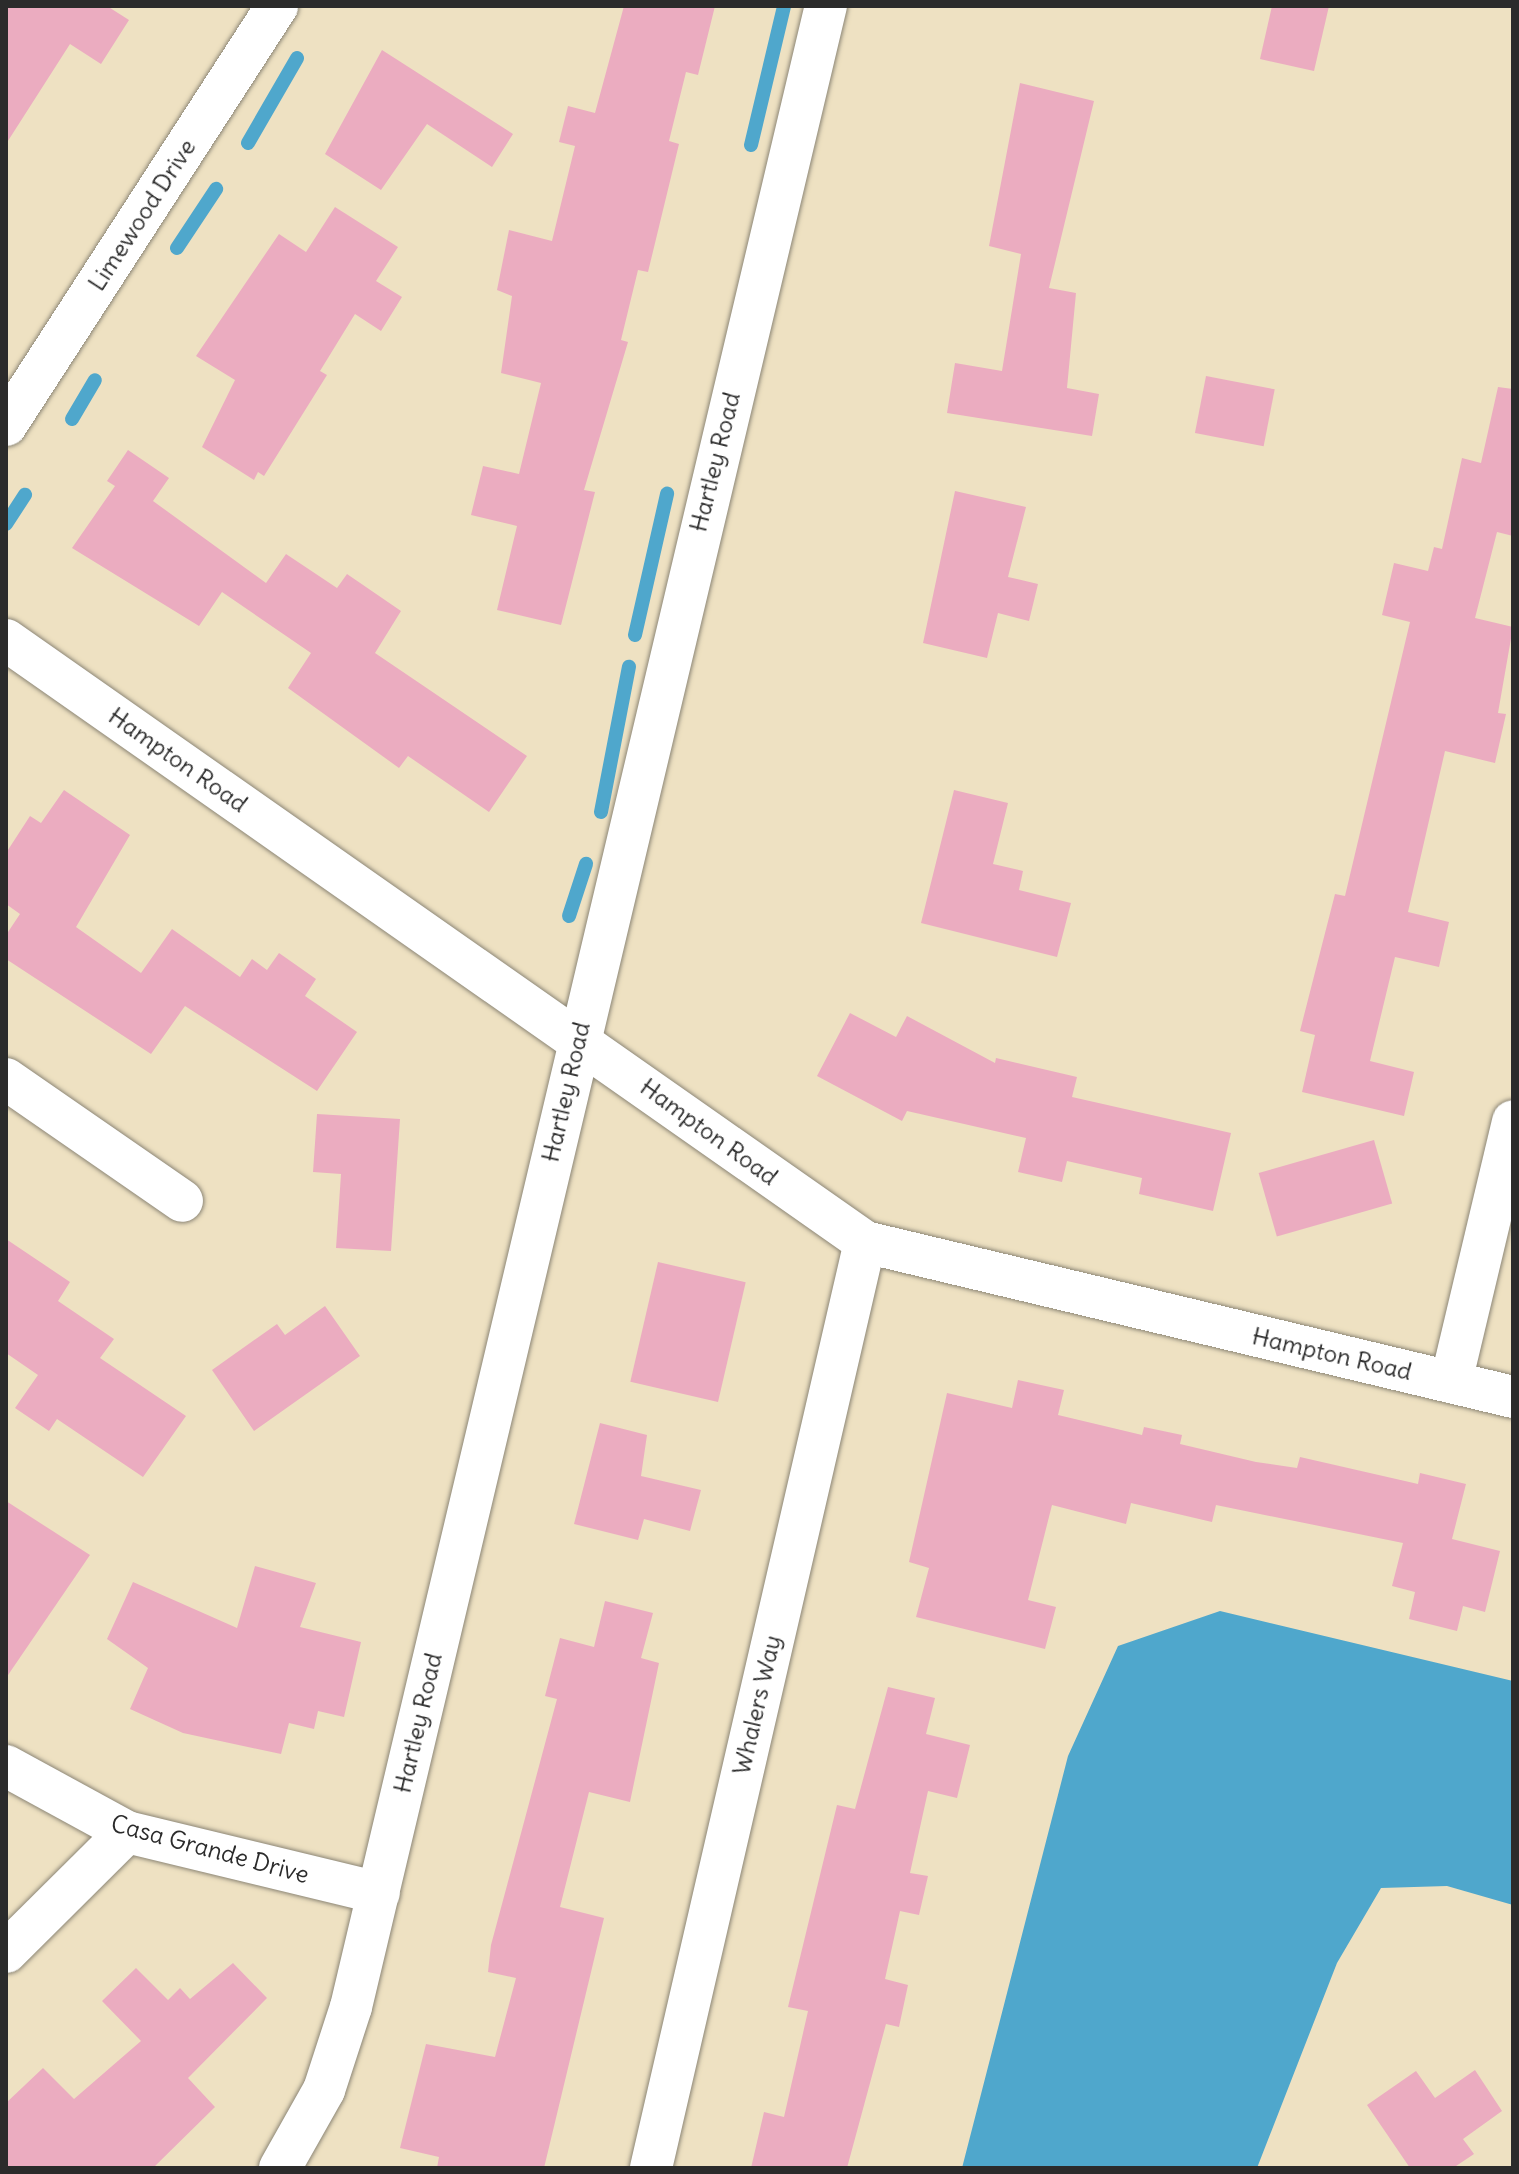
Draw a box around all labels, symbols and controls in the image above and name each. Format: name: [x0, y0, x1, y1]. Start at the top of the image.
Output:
street label: Limewood Drive: [82, 134, 202, 296]
street label: Hartley Road: [684, 389, 746, 535]
street label: Hampton Road: [103, 701, 253, 819]
street label: Hartley Road: [536, 1019, 596, 1165]
street label: Hampton Road: [635, 1072, 783, 1192]
street label: Hampton Road: [1249, 1322, 1415, 1386]
street label: Whalers Way: [727, 1632, 787, 1778]
street label: Hartley Road: [388, 1650, 448, 1796]
street label: Casa Grande Drive: [108, 1809, 312, 1889]

